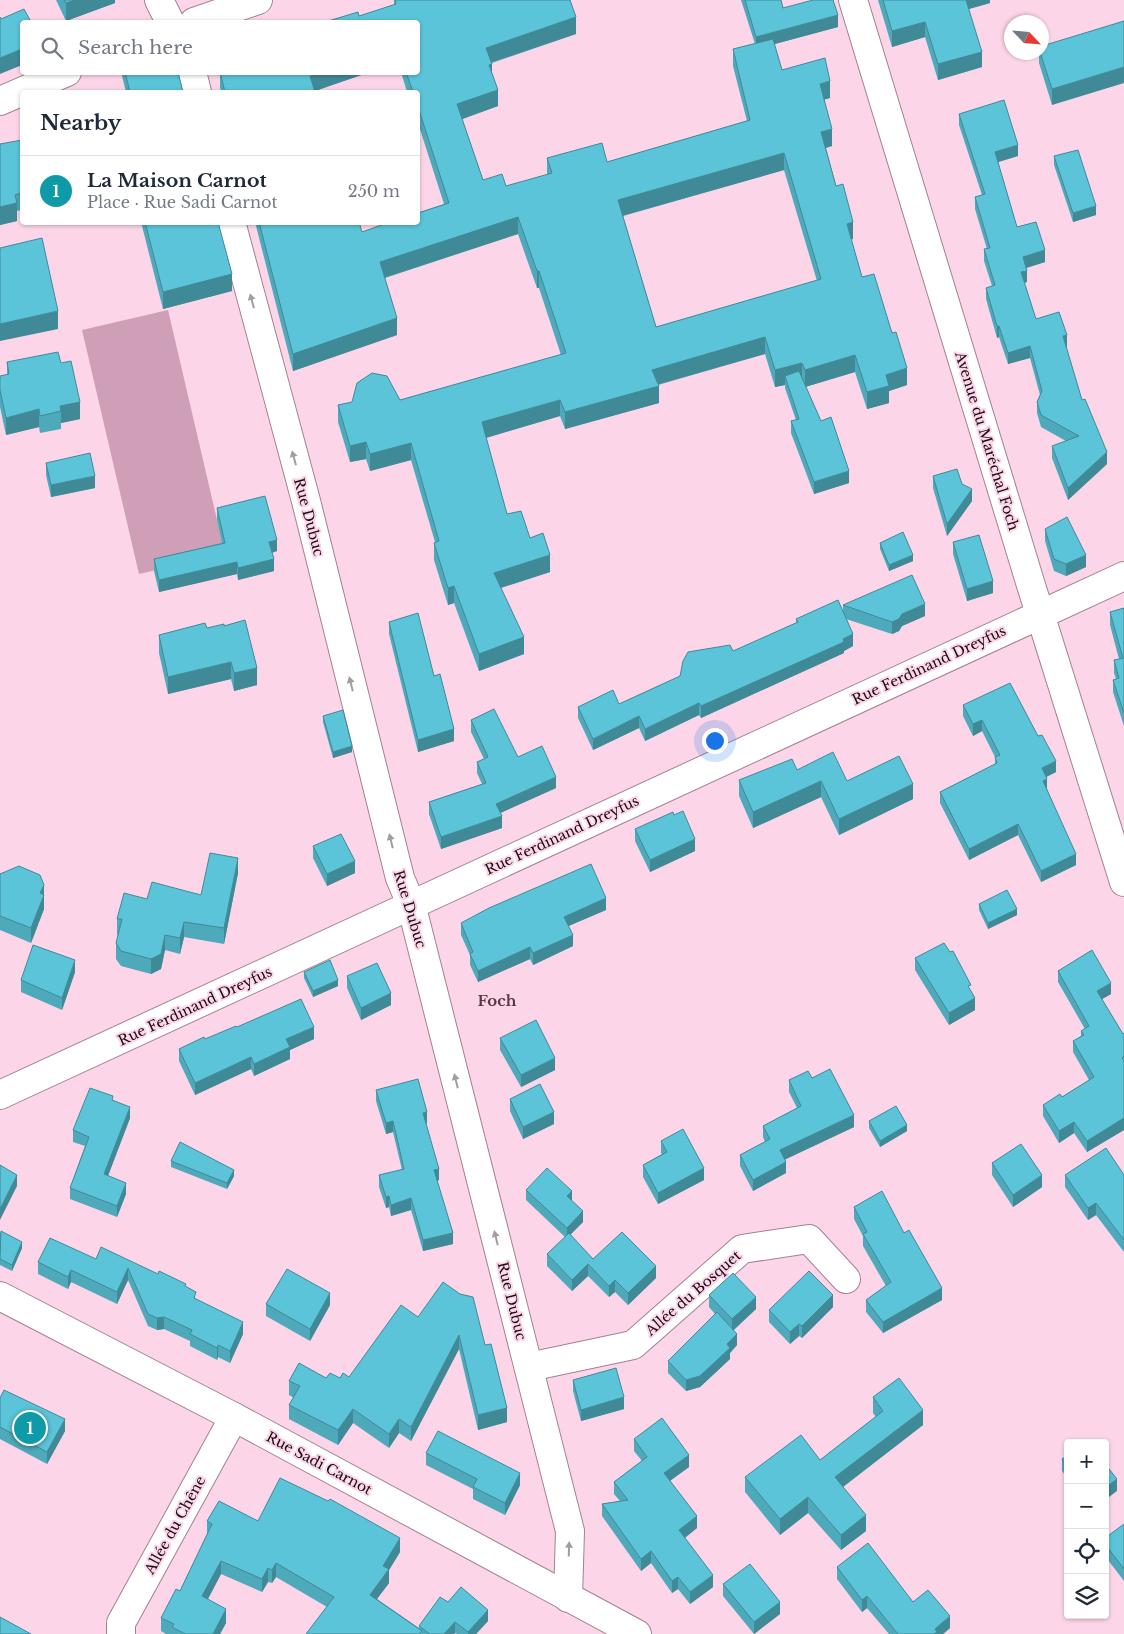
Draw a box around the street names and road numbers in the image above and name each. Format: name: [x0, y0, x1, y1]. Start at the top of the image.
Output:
street label: Avenue du Maréchal Foch: [951, 348, 1023, 533]
street label: Rue Dubuc: [290, 476, 328, 559]
street label: Rue Ferdinand Dreyfus: [849, 621, 1009, 709]
street label: Rue Ferdinand Dreyfus: [482, 791, 642, 879]
street label: Rue Dubuc: [390, 868, 430, 950]
street label: Rue Ferdinand Dreyfus: [115, 962, 275, 1050]
street label: Allée du Bosquet: [641, 1246, 745, 1340]
street label: Rue Dubuc: [494, 1260, 531, 1343]
street label: Rue Sadi Carnot: [263, 1428, 376, 1499]
street label: Allée du Chêne: [140, 1473, 209, 1578]

